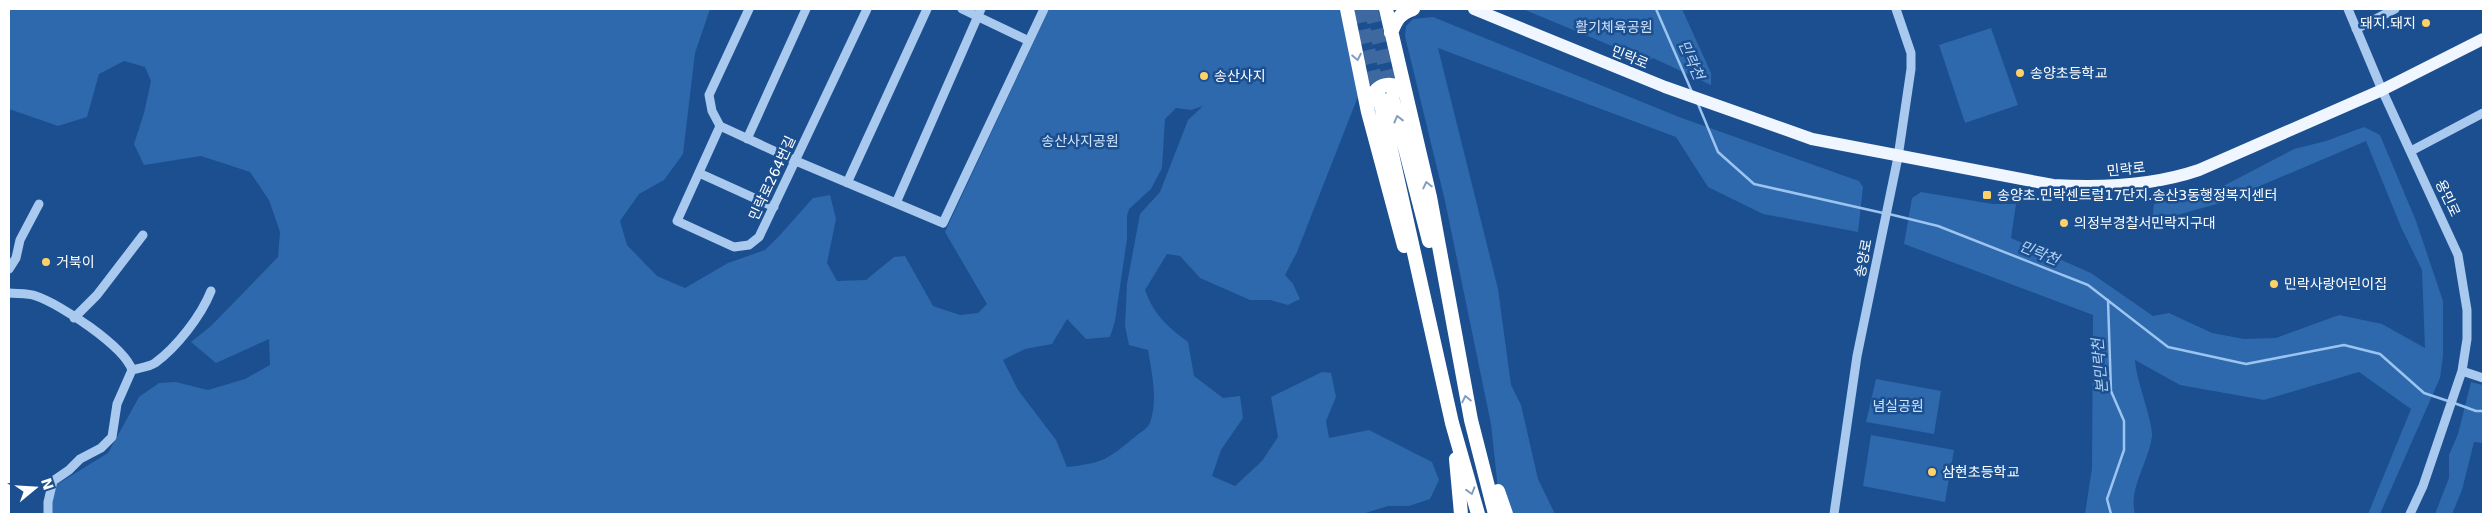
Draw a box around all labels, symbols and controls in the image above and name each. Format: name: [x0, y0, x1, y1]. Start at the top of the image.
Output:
place label: 돼지.돼지: [2360, 15, 2416, 31]
marker: 돼지.돼지: [2420, 17, 2432, 29]
park label: 활기체육공원: [1575, 19, 1653, 35]
water label: 민락천: [1674, 37, 1709, 85]
street label: 민락로: [1609, 42, 1651, 72]
one-way arrow: [1351, 52, 1362, 61]
place label: 송양초등학교: [2030, 65, 2107, 81]
marker: 송양초등학교: [2014, 67, 2026, 79]
place label: 송산사지: [1214, 68, 1266, 84]
marker: 송산사지: [1198, 70, 1210, 82]
one-way arrow: [1393, 115, 1404, 124]
street label: 민락로264번길: [745, 133, 799, 223]
park label: 송산사지공원: [1041, 133, 1119, 149]
street label: 민락로: [2106, 159, 2146, 179]
street label: 용민로: [2433, 177, 2463, 219]
one-way arrow: [1422, 180, 1433, 189]
place label: 송양초.민락센트럴17단지.송산3동행정복지센터: [1997, 187, 2277, 203]
marker: 송양초.민락센트럴17단지.송산3동행정복지센터: [1981, 189, 1993, 201]
place label: 의정부경찰서민락지구대: [2074, 215, 2216, 231]
marker: 의정부경찰서민락지구대: [2058, 217, 2070, 229]
street label: 송양로: [1851, 237, 1875, 278]
water label: 민락천: [2016, 237, 2064, 270]
place label: 거북이: [56, 254, 95, 270]
marker: 거북이: [40, 256, 52, 268]
place label: 민락사랑어린이집: [2284, 276, 2387, 292]
marker: 민락사랑어린이집: [2268, 278, 2280, 290]
water label: 본민락천: [2088, 336, 2111, 394]
one-way arrow: [1462, 395, 1472, 404]
park label: 념실공원: [1872, 398, 1924, 414]
north arrow: [10, 463, 60, 513]
place label: 삼현초등학교: [1942, 464, 2019, 480]
marker: 삼현초등학교: [1926, 466, 1938, 478]
text: N: [38, 476, 57, 492]
one-way arrow: [1466, 486, 1476, 494]

